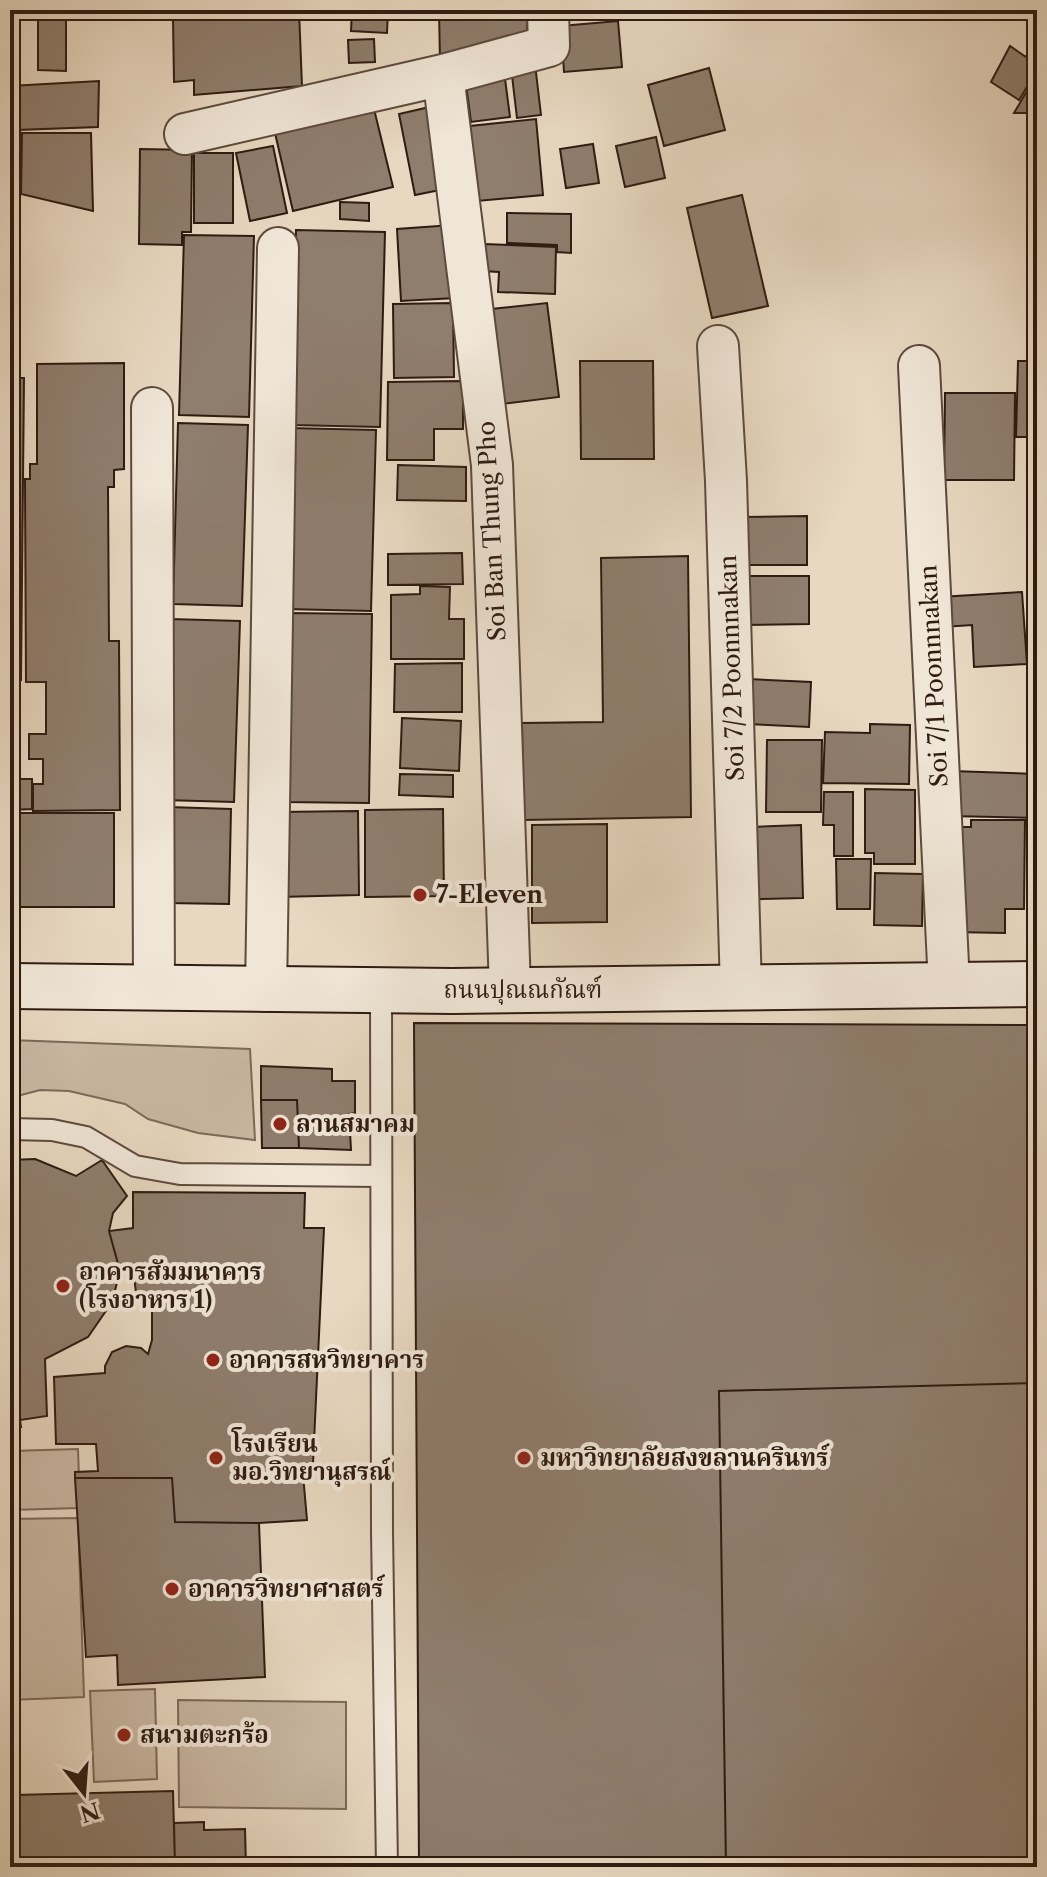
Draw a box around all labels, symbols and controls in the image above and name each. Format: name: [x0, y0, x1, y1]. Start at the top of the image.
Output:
street label: Soi Ban Thung Pho: [471, 420, 512, 642]
street label: Soi 7/2 Poonnnakan: [713, 554, 750, 782]
street label: Soi 7/1 Poonnnakan: [913, 564, 954, 788]
place label: 7-Eleven: [436, 880, 543, 909]
marker: 7-Eleven: [411, 886, 429, 904]
street label: ถนนปุณณกัณฑ์: [444, 974, 602, 1005]
place label: ลานสมาคม: [296, 1109, 415, 1138]
marker: ลานสมาคม: [271, 1115, 289, 1133]
place label: อาคารสัมมนาคาร (โรงอาหาร 1): [79, 1257, 262, 1314]
marker: อาคารสัมมนาคาร (โรงอาหาร 1): [54, 1277, 72, 1295]
place label: อาคารสหวิทยาคาร: [229, 1345, 424, 1374]
marker: อาคารสหวิทยาคาร: [204, 1351, 222, 1369]
place label: โรงเรียน มอ.วิทยานุสรณ์: [231, 1427, 391, 1487]
place label: มหาวิทยาลัยสงขลานครินทร์: [540, 1443, 830, 1472]
marker: โรงเรียน มอ.วิทยานุสรณ์: [207, 1449, 225, 1467]
marker: มหาวิทยาลัยสงขลานครินทร์: [515, 1449, 533, 1467]
place label: อาคารวิทยาศาสตร์: [188, 1574, 386, 1603]
marker: อาคารวิทยาศาสตร์: [163, 1580, 181, 1598]
place label: สนามตะกร้อ: [140, 1720, 269, 1749]
marker: สนามตะกร้อ: [115, 1726, 133, 1744]
north arrow: [44, 1753, 124, 1833]
text: N: [77, 1796, 103, 1827]

